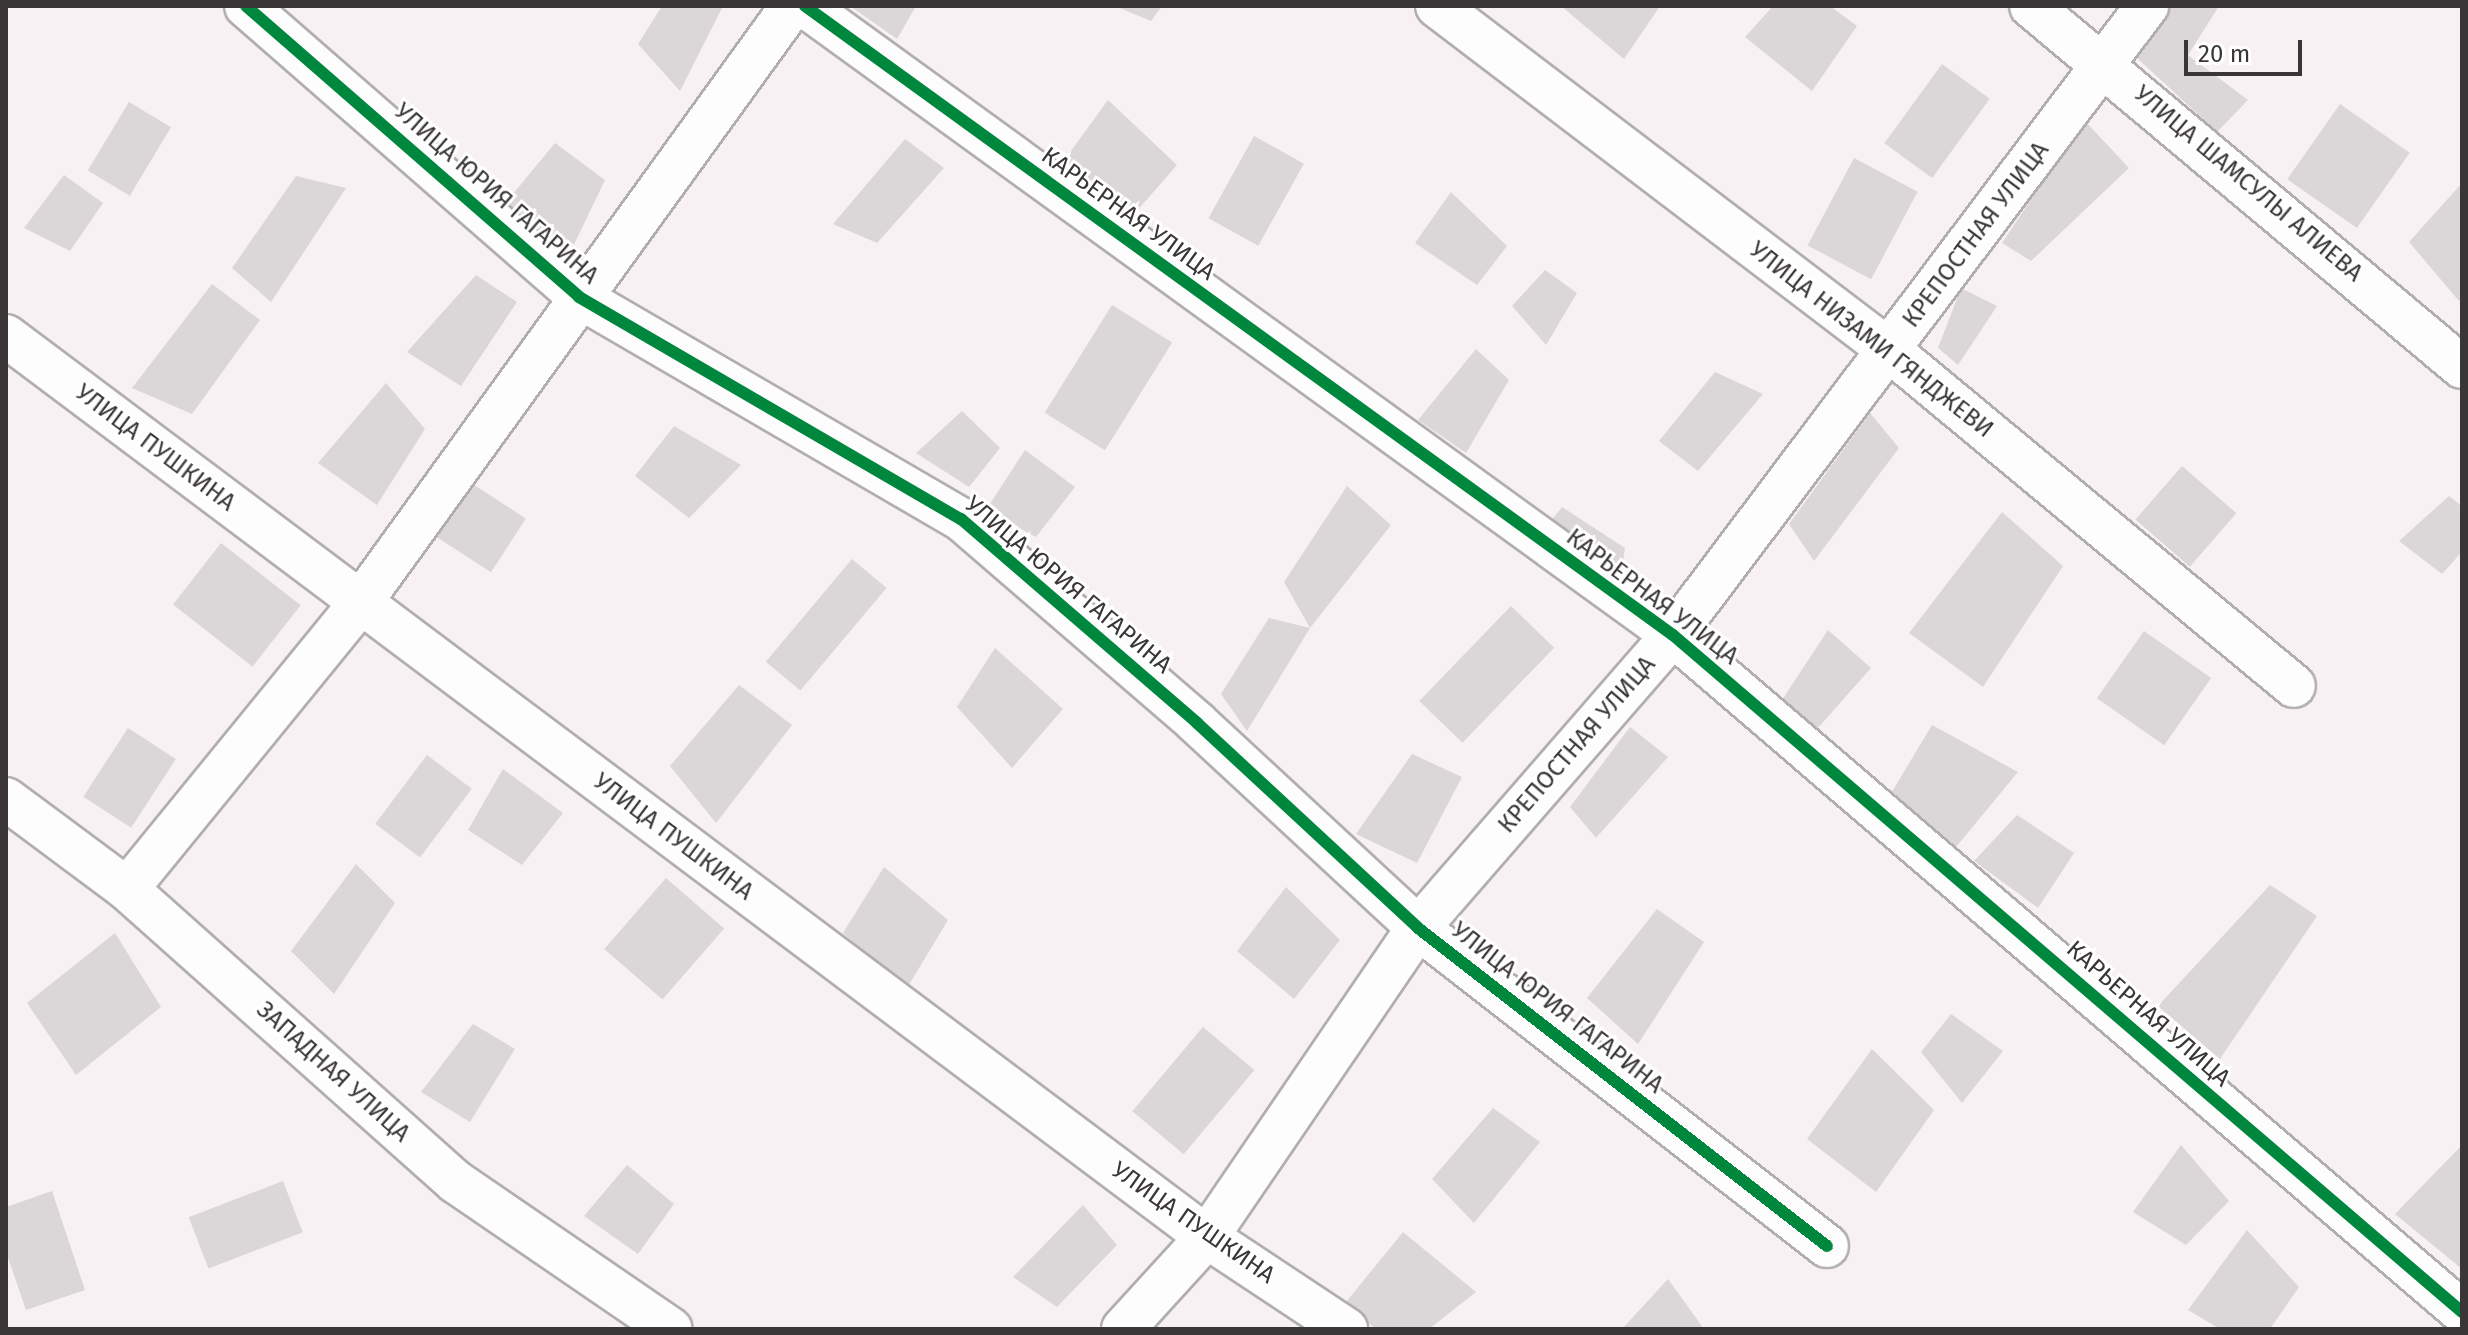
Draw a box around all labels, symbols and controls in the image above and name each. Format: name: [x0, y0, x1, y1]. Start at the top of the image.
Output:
scale bar: [2188, 24, 2306, 74]
text: 20 m: [2198, 40, 2250, 68]
street label: УЛИЦА ШАМСУЛЫ АЛИЕВА: [2128, 80, 2368, 288]
street label: УЛИЦА ЮРИЯ ГАГАРИНА: [388, 98, 604, 290]
street label: КРЕПОСТНАЯ УЛИЦА: [1897, 137, 2055, 333]
street label: КАРЬЕРНАЯ УЛИЦА: [1036, 141, 1220, 287]
street label: УЛИЦА НИЗАМИ ГЯНДЖЕВИ: [1743, 236, 1999, 444]
street label: УЛИЦА ПУШКИНА: [69, 379, 241, 517]
street label: УЛИЦА ЮРИЯ ГАГАРИНА: [959, 490, 1177, 680]
street label: КАРЬЕРНАЯ УЛИЦА: [1560, 523, 1744, 671]
street label: КРЕПОСТНАЯ УЛИЦА: [1492, 651, 1662, 839]
street label: УЛИЦА ПУШКИНА: [587, 768, 759, 906]
street label: УЛИЦА ЮРИЯ ГАГАРИНА: [1445, 916, 1669, 1100]
street label: КАРЬЕРНАЯ УЛИЦА: [2060, 935, 2236, 1093]
street label: ЗАПАДНАЯ УЛИЦА: [251, 996, 415, 1148]
street label: УЛИЦА ПУШКИНА: [1106, 1156, 1280, 1290]

